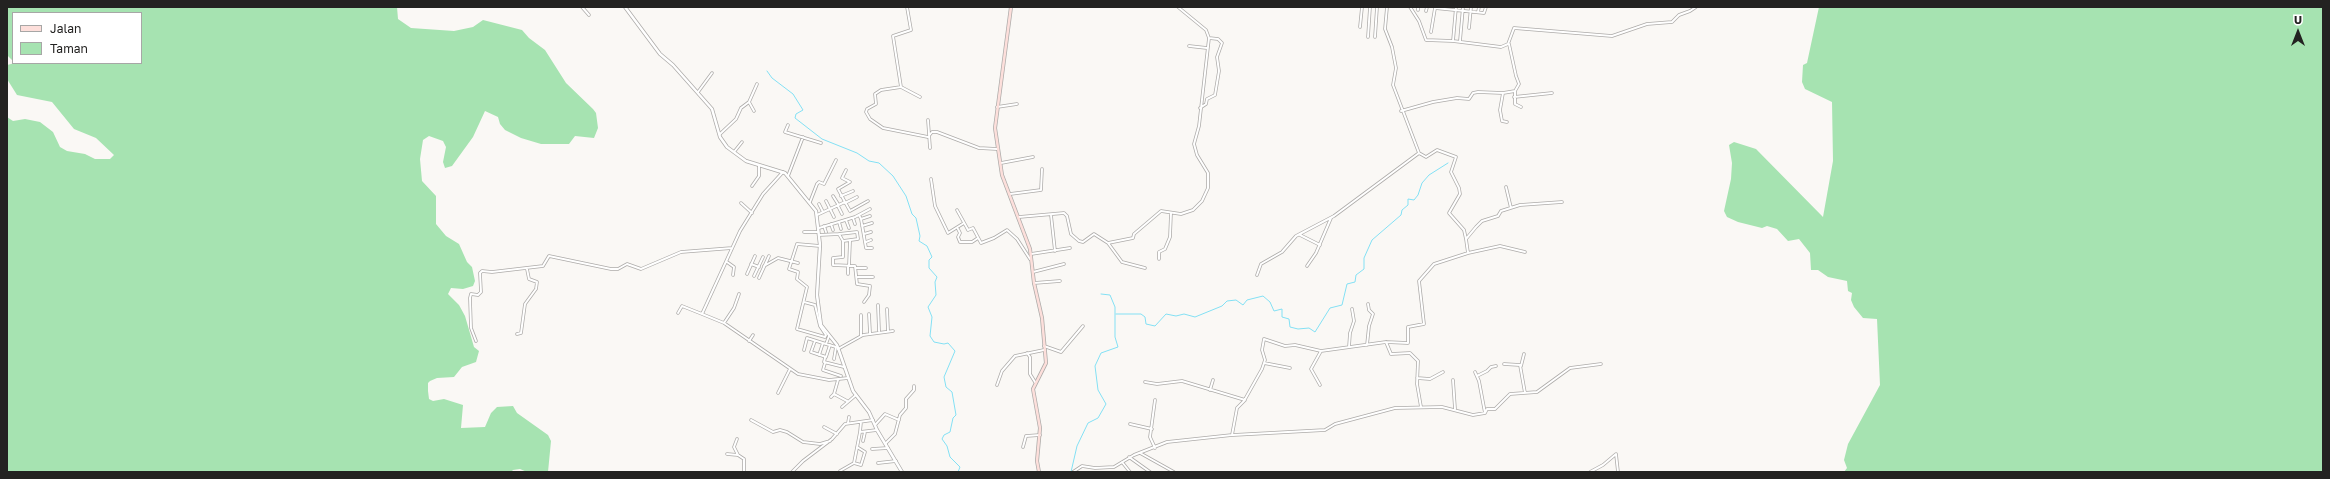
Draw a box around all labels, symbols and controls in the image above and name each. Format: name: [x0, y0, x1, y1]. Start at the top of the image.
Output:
legend: [12, 12, 142, 64]
north arrow: [2278, 12, 2318, 52]
text: U: [2294, 13, 2302, 26]
text: Jalan: [50, 21, 81, 36]
text: Taman: [50, 41, 88, 56]

